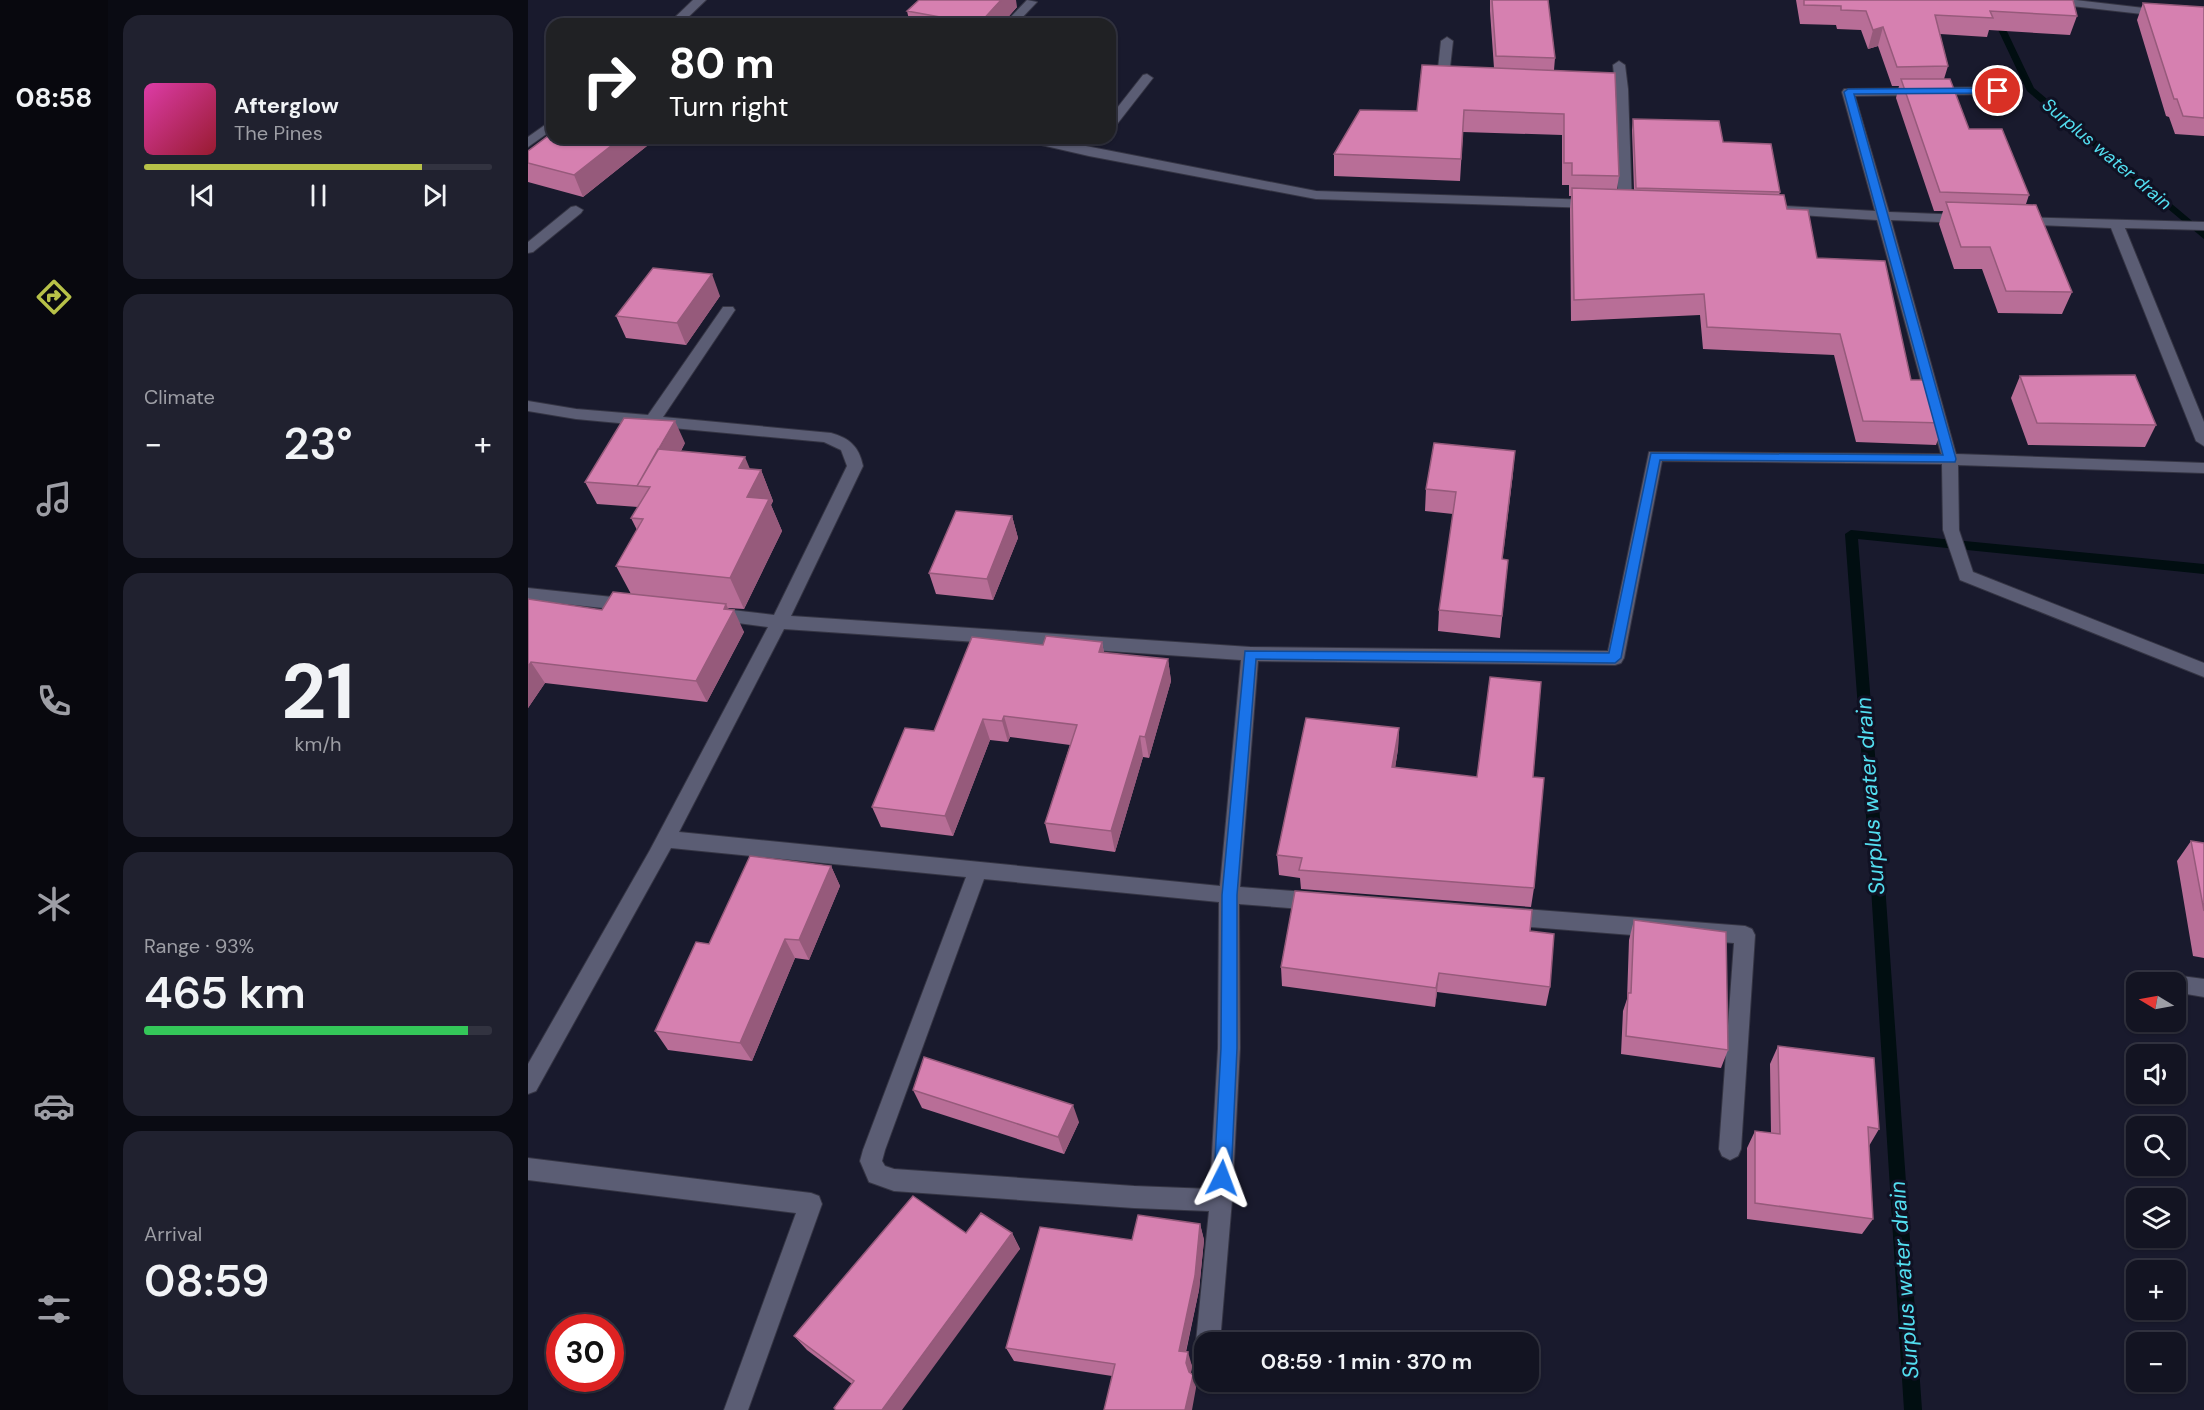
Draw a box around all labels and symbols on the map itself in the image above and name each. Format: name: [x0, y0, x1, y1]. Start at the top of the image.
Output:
pin: [1972, 65, 2023, 116]
water label: Surplus water drain: [2037, 93, 2177, 215]
water label: Surplus water drain: [1849, 696, 1891, 896]
north arrow: [2126, 972, 2186, 1032]
position arrow: [1190, 1146, 1254, 1210]
water label: Surplus water drain: [1883, 1180, 1925, 1380]
speed limit sign: 30: [546, 1314, 624, 1392]

